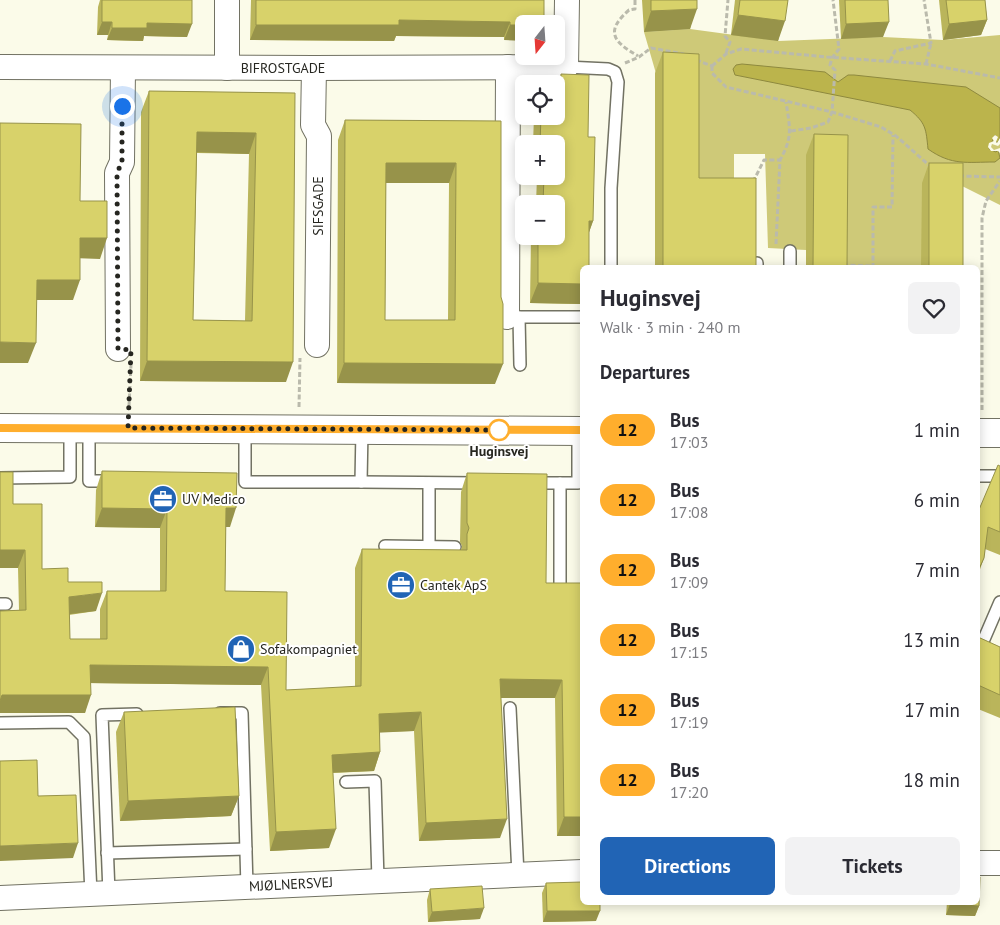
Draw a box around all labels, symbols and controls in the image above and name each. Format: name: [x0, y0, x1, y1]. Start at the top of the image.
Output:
north arrow: [515, 15, 565, 65]
map controls: [515, 15, 565, 245]
street label: BIFROSTGADE: [241, 59, 325, 77]
button: locate: [515, 75, 565, 125]
your location: [110, 94, 135, 119]
button: +: [515, 135, 565, 185]
street label: SIFSGADE: [309, 176, 327, 236]
button: −: [515, 195, 565, 245]
text: Huginsvej: [600, 282, 701, 313]
button: heart: [908, 282, 960, 334]
text: Walk · 3 min · 240 m: [600, 317, 740, 337]
text: Departures: [600, 360, 690, 384]
text: Bus: [670, 408, 699, 432]
text: 12: [617, 418, 638, 441]
text: 1 min: [914, 418, 960, 442]
marker: Huginsvej: [488, 419, 510, 441]
text: 17:03: [670, 432, 708, 452]
place label: Huginsvej: [470, 442, 529, 460]
text: Bus: [670, 478, 699, 502]
office icon: UV Medico: [148, 484, 178, 514]
text: 12: [617, 488, 638, 511]
text: 6 min: [914, 488, 960, 512]
place label: UV Medico: [182, 490, 245, 508]
text: 17:08: [670, 502, 708, 522]
text: Bus: [670, 548, 699, 572]
text: 12: [617, 558, 638, 581]
text: 7 min: [915, 558, 960, 582]
office icon: Cantek ApS: [386, 570, 416, 600]
text: 17:09: [670, 572, 708, 592]
place label: Cantek ApS: [420, 576, 487, 594]
text: Bus: [670, 618, 699, 642]
text: 12: [617, 628, 638, 651]
text: 13 min: [903, 628, 960, 652]
shop icon: Sofakompagniet: [226, 634, 256, 664]
place label: Sofakompagniet: [260, 640, 357, 658]
text: 17:15: [670, 642, 708, 662]
text: Bus: [670, 688, 699, 712]
text: 12: [617, 698, 638, 721]
text: 17 min: [904, 698, 960, 722]
text: 17:19: [670, 712, 708, 732]
text: Bus: [670, 758, 699, 782]
text: 12: [617, 768, 638, 791]
text: 18 min: [903, 768, 960, 792]
text: 17:20: [670, 782, 708, 802]
button: Directions: [600, 837, 775, 895]
button: Tickets: [785, 837, 960, 895]
street label: MJØLNERSVEJ: [248, 873, 334, 895]

